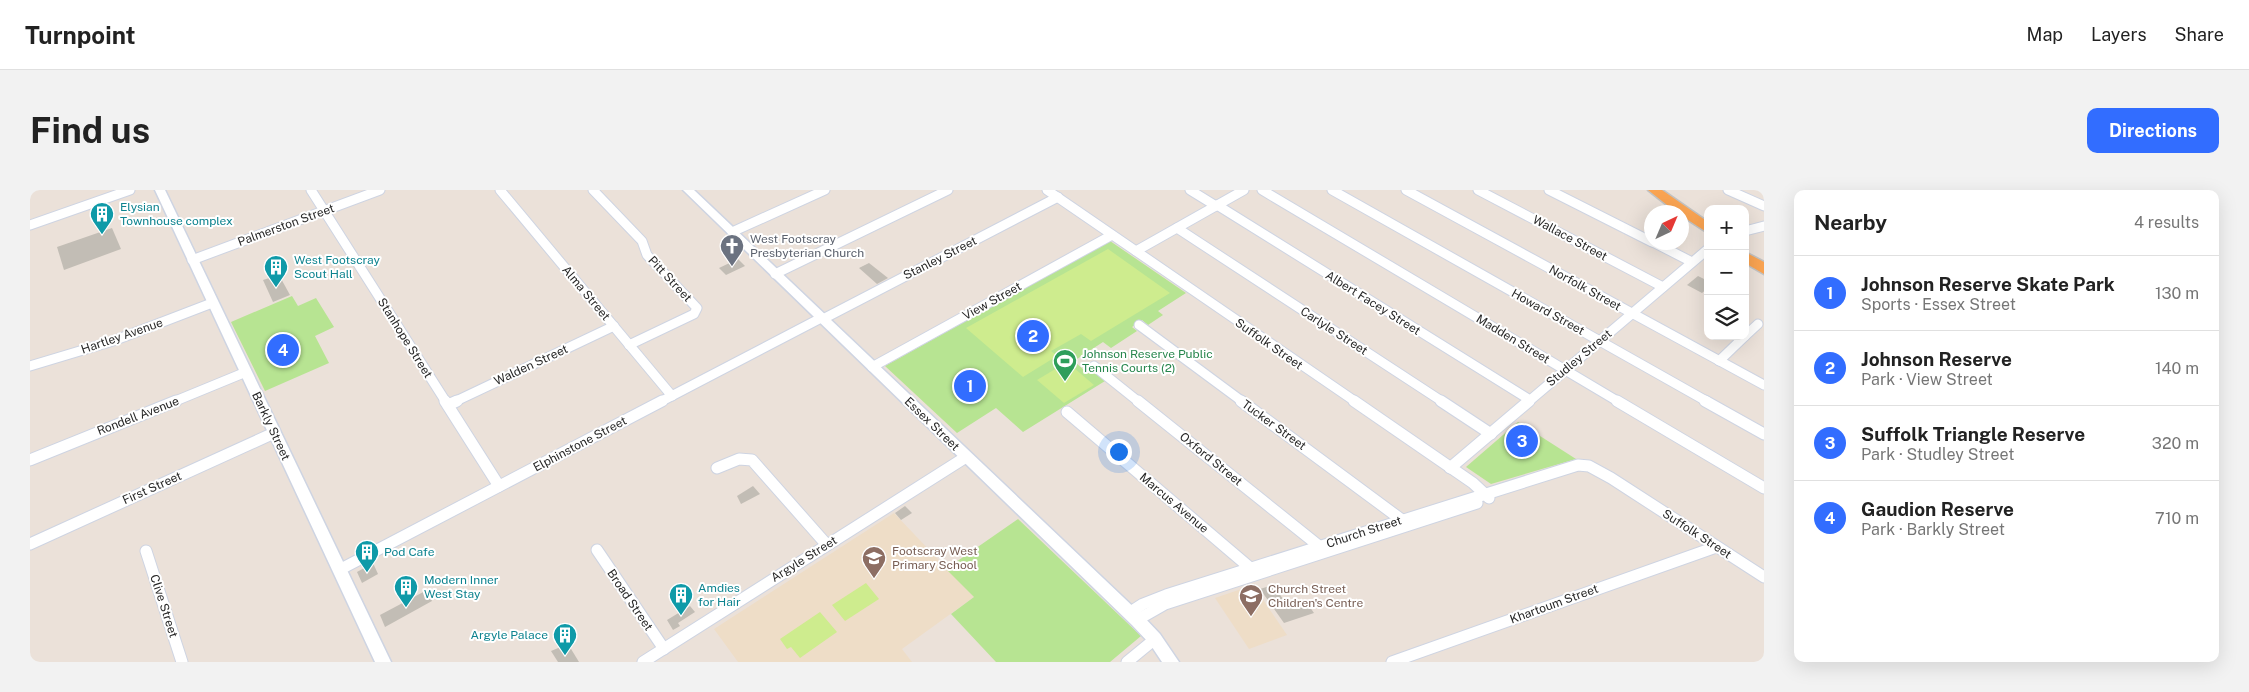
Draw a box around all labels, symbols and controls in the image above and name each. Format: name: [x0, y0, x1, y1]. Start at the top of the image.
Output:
text: Turnpoint: [25, 21, 135, 49]
text: Map: [2027, 24, 2063, 45]
text: Layers: [2091, 24, 2147, 45]
text: Share: [2175, 24, 2224, 45]
button: Directions: [2087, 108, 2219, 153]
text: Find us: [30, 110, 150, 151]
place label: Elysian Townhouse complex: [120, 200, 233, 228]
building icon: Elysian Townhouse complex: [89, 201, 115, 235]
street label: Palmerston Street: [236, 201, 336, 249]
north arrow: [1644, 205, 1689, 250]
map controls: [1704, 205, 1749, 340]
button: +: [1704, 205, 1749, 250]
text: Nearby: [1814, 210, 1887, 235]
street label: Wallace Street: [1530, 212, 1610, 264]
text: 4 results: [2134, 213, 2199, 232]
place label: West Footscray Presbyterian Church: [750, 232, 864, 260]
church icon: West Footscray Presbyterian Church: [719, 233, 745, 267]
street label: Stanley Street: [901, 233, 979, 282]
button: −: [1704, 250, 1749, 295]
place label: West Footscray Scout Hall: [294, 253, 380, 281]
street label: Pitt Street: [645, 253, 695, 305]
building icon: West Footscray Scout Hall: [263, 254, 289, 288]
street label: Norfolk Street: [1546, 262, 1624, 314]
street label: Alma Street: [559, 263, 613, 323]
street label: Albert Facey Street: [1323, 268, 1423, 338]
text: Johnson Reserve Skate Park: [1861, 273, 2115, 295]
street label: View Street: [960, 279, 1024, 323]
text: 1: [1827, 284, 1833, 303]
text: 130 m: [2155, 284, 2199, 303]
street label: Howard Street: [1509, 286, 1587, 338]
street label: Stanhope Street: [375, 295, 435, 381]
button: layers: [1704, 295, 1749, 340]
text: Sports · Essex Street: [1861, 295, 2016, 314]
street label: Carlyle Street: [1298, 304, 1371, 358]
street label: Madden Street: [1474, 312, 1553, 367]
street label: Hartley Avenue: [79, 315, 165, 357]
street label: Suffolk Street: [1233, 316, 1306, 373]
pin: 2: [1017, 317, 1049, 355]
street label: Studley Street: [1543, 326, 1615, 389]
pin: 4: [267, 331, 299, 369]
street label: Walden Street: [492, 342, 570, 388]
place label: Johnson Reserve Public Tennis Courts (2): [1082, 347, 1213, 375]
sports icon: Johnson Reserve Public Tennis Courts (2): [1052, 348, 1078, 382]
text: Johnson Reserve: [1861, 348, 2012, 370]
text: 2: [1825, 359, 1835, 378]
text: 140 m: [2155, 359, 2199, 378]
pin: 1: [954, 367, 986, 405]
text: Park · View Street: [1861, 370, 1993, 389]
street label: Barkly Street: [249, 390, 293, 463]
street label: Rondell Avenue: [95, 394, 181, 438]
street label: Essex Street: [902, 394, 962, 454]
street label: Tucker Street: [1239, 397, 1309, 453]
street label: Elphinstone Street: [531, 413, 629, 475]
pin: 3: [1506, 422, 1538, 460]
text: Suffolk Triangle Reserve: [1861, 423, 2085, 445]
street label: Oxford Street: [1177, 429, 1245, 489]
text: 3: [1825, 434, 1835, 453]
text: 320 m: [2152, 434, 2199, 453]
your location: [1106, 439, 1132, 465]
text: Park · Studley Street: [1861, 445, 2014, 464]
street label: First Street: [120, 469, 184, 507]
street label: Marcus Avenue: [1137, 470, 1211, 536]
text: Gaudion Reserve: [1861, 498, 2014, 520]
street label: Suffolk Street: [1660, 507, 1734, 562]
text: 4: [1825, 509, 1835, 528]
text: 710 m: [2155, 509, 2199, 528]
street label: Church Street: [1325, 513, 1404, 551]
text: Park · Barkly Street: [1861, 520, 2005, 539]
street label: Argyle Street: [769, 533, 840, 585]
building icon: Pod Cafe: [354, 539, 380, 573]
place label: Footscray West Primary School: [892, 544, 978, 572]
place label: Pod Cafe: [384, 545, 435, 559]
school or university icon: Footscray West Primary School: [861, 545, 887, 579]
street label: Broad Street: [604, 567, 656, 634]
street label: Clive Street: [147, 573, 181, 640]
place label: Modern Inner West Stay: [424, 573, 499, 601]
building icon: Modern Inner West Stay: [393, 574, 419, 608]
place label: Amdies for Hair: [698, 581, 741, 609]
street label: Khartoum Street: [1508, 581, 1600, 626]
building icon: Amdies for Hair: [668, 582, 694, 616]
place label: Church Street Children's Centre: [1268, 582, 1363, 610]
school or university icon: Church Street Children's Centre: [1238, 583, 1264, 617]
building icon: Argyle Palace: [552, 622, 578, 656]
place label: Argyle Palace: [470, 628, 548, 642]

